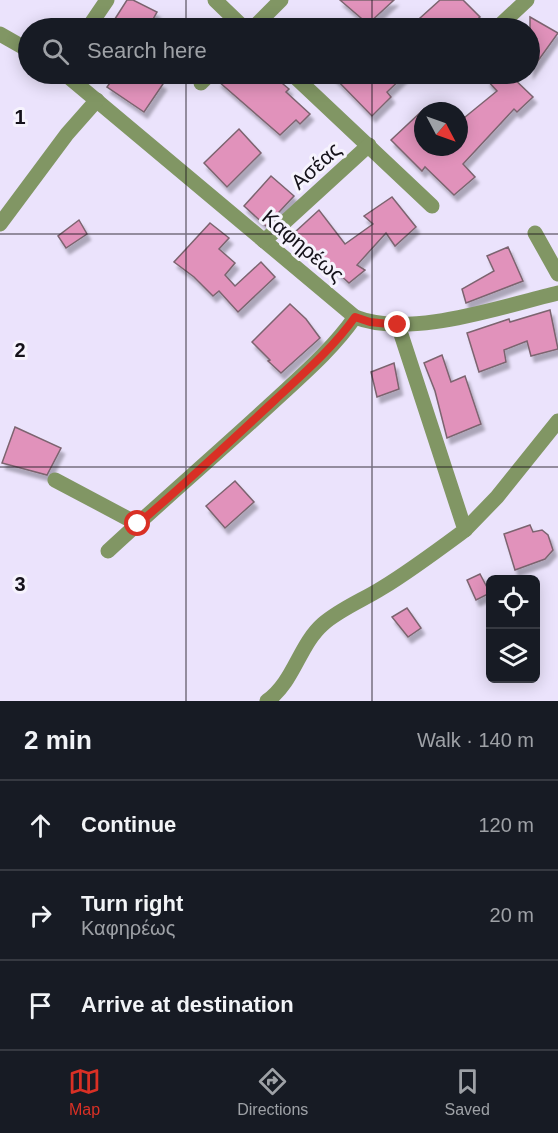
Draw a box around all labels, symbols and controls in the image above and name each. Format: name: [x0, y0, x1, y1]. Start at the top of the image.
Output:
search box: [18, 18, 540, 84]
icon: search: [39, 35, 72, 68]
text: Search here: [87, 38, 207, 63]
north arrow: [414, 102, 468, 156]
text: 1: [14, 106, 26, 128]
street label: Ασέας: [286, 137, 345, 194]
street label: Καφηρέως: [258, 205, 349, 286]
route end: [384, 311, 410, 337]
text: 2: [14, 339, 26, 361]
route start: [124, 510, 150, 536]
text: 3: [14, 573, 26, 595]
map controls: [486, 575, 540, 683]
button: locate: [486, 575, 540, 629]
button: layers: [486, 629, 540, 683]
text: 2 min: [24, 725, 92, 755]
text: Walk · 140 m: [417, 729, 534, 751]
icon: ahead: [24, 809, 57, 842]
text: Continue: [81, 812, 176, 837]
text: 120 m: [478, 814, 534, 836]
text: Turn right: [81, 891, 183, 916]
icon: right: [24, 899, 57, 932]
text: 20 m: [490, 904, 534, 926]
text: Καφηρέως: [81, 917, 175, 939]
icon: arrive: [24, 989, 57, 1022]
text: Arrive at destination: [81, 992, 294, 1017]
tab: Map: [68, 1065, 101, 1119]
tab: Directions: [237, 1065, 308, 1119]
tab: Saved: [445, 1065, 490, 1119]

